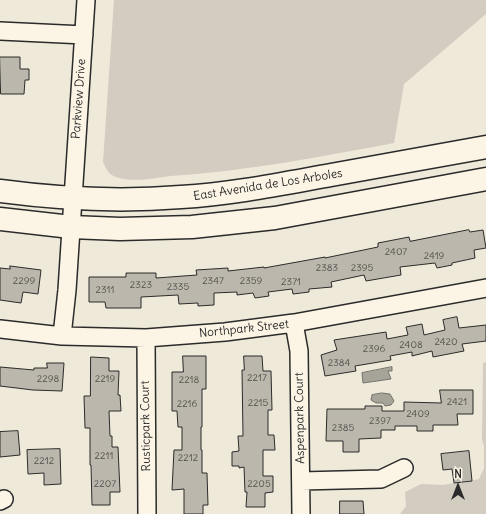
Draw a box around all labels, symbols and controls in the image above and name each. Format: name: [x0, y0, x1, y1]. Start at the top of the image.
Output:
street label: Parkview Drive: [69, 58, 89, 140]
street label: East Avenida de Los Arboles: [192, 166, 344, 204]
house number: 2407: [385, 246, 407, 258]
house number: 2419: [424, 250, 444, 262]
house number: 2383: [316, 262, 338, 274]
house number: 2395: [351, 262, 373, 274]
house number: 2299: [13, 275, 35, 287]
house number: 2347: [202, 275, 224, 287]
house number: 2359: [240, 275, 262, 287]
house number: 2371: [281, 276, 301, 288]
house number: 2323: [130, 279, 152, 291]
house number: 2335: [167, 281, 189, 293]
house number: 2311: [96, 284, 114, 296]
street label: Northpark Street: [198, 317, 290, 341]
house number: 2420: [434, 336, 458, 348]
house number: 2408: [399, 339, 423, 351]
house number: 2396: [363, 343, 385, 355]
house number: 2384: [328, 357, 350, 369]
house number: 2217: [247, 372, 267, 384]
street label: Aspenpark Court: [292, 372, 308, 464]
house number: 2298: [37, 373, 59, 385]
house number: 2219: [95, 373, 115, 385]
house number: 2218: [179, 374, 199, 386]
street label: Rusticpark Court: [138, 380, 154, 472]
house number: 2421: [447, 396, 467, 408]
house number: 2215: [248, 397, 268, 409]
house number: 2216: [177, 398, 197, 410]
house number: 2409: [406, 408, 430, 420]
house number: 2397: [369, 415, 391, 427]
house number: 2385: [332, 422, 354, 434]
house number: 2211: [95, 450, 113, 462]
house number: 2212: [178, 452, 198, 464]
house number: 2212: [34, 455, 54, 467]
north arrow: [438, 466, 478, 506]
text: N: [454, 467, 462, 481]
house number: 2207: [94, 478, 116, 490]
house number: 2205: [247, 478, 271, 490]

